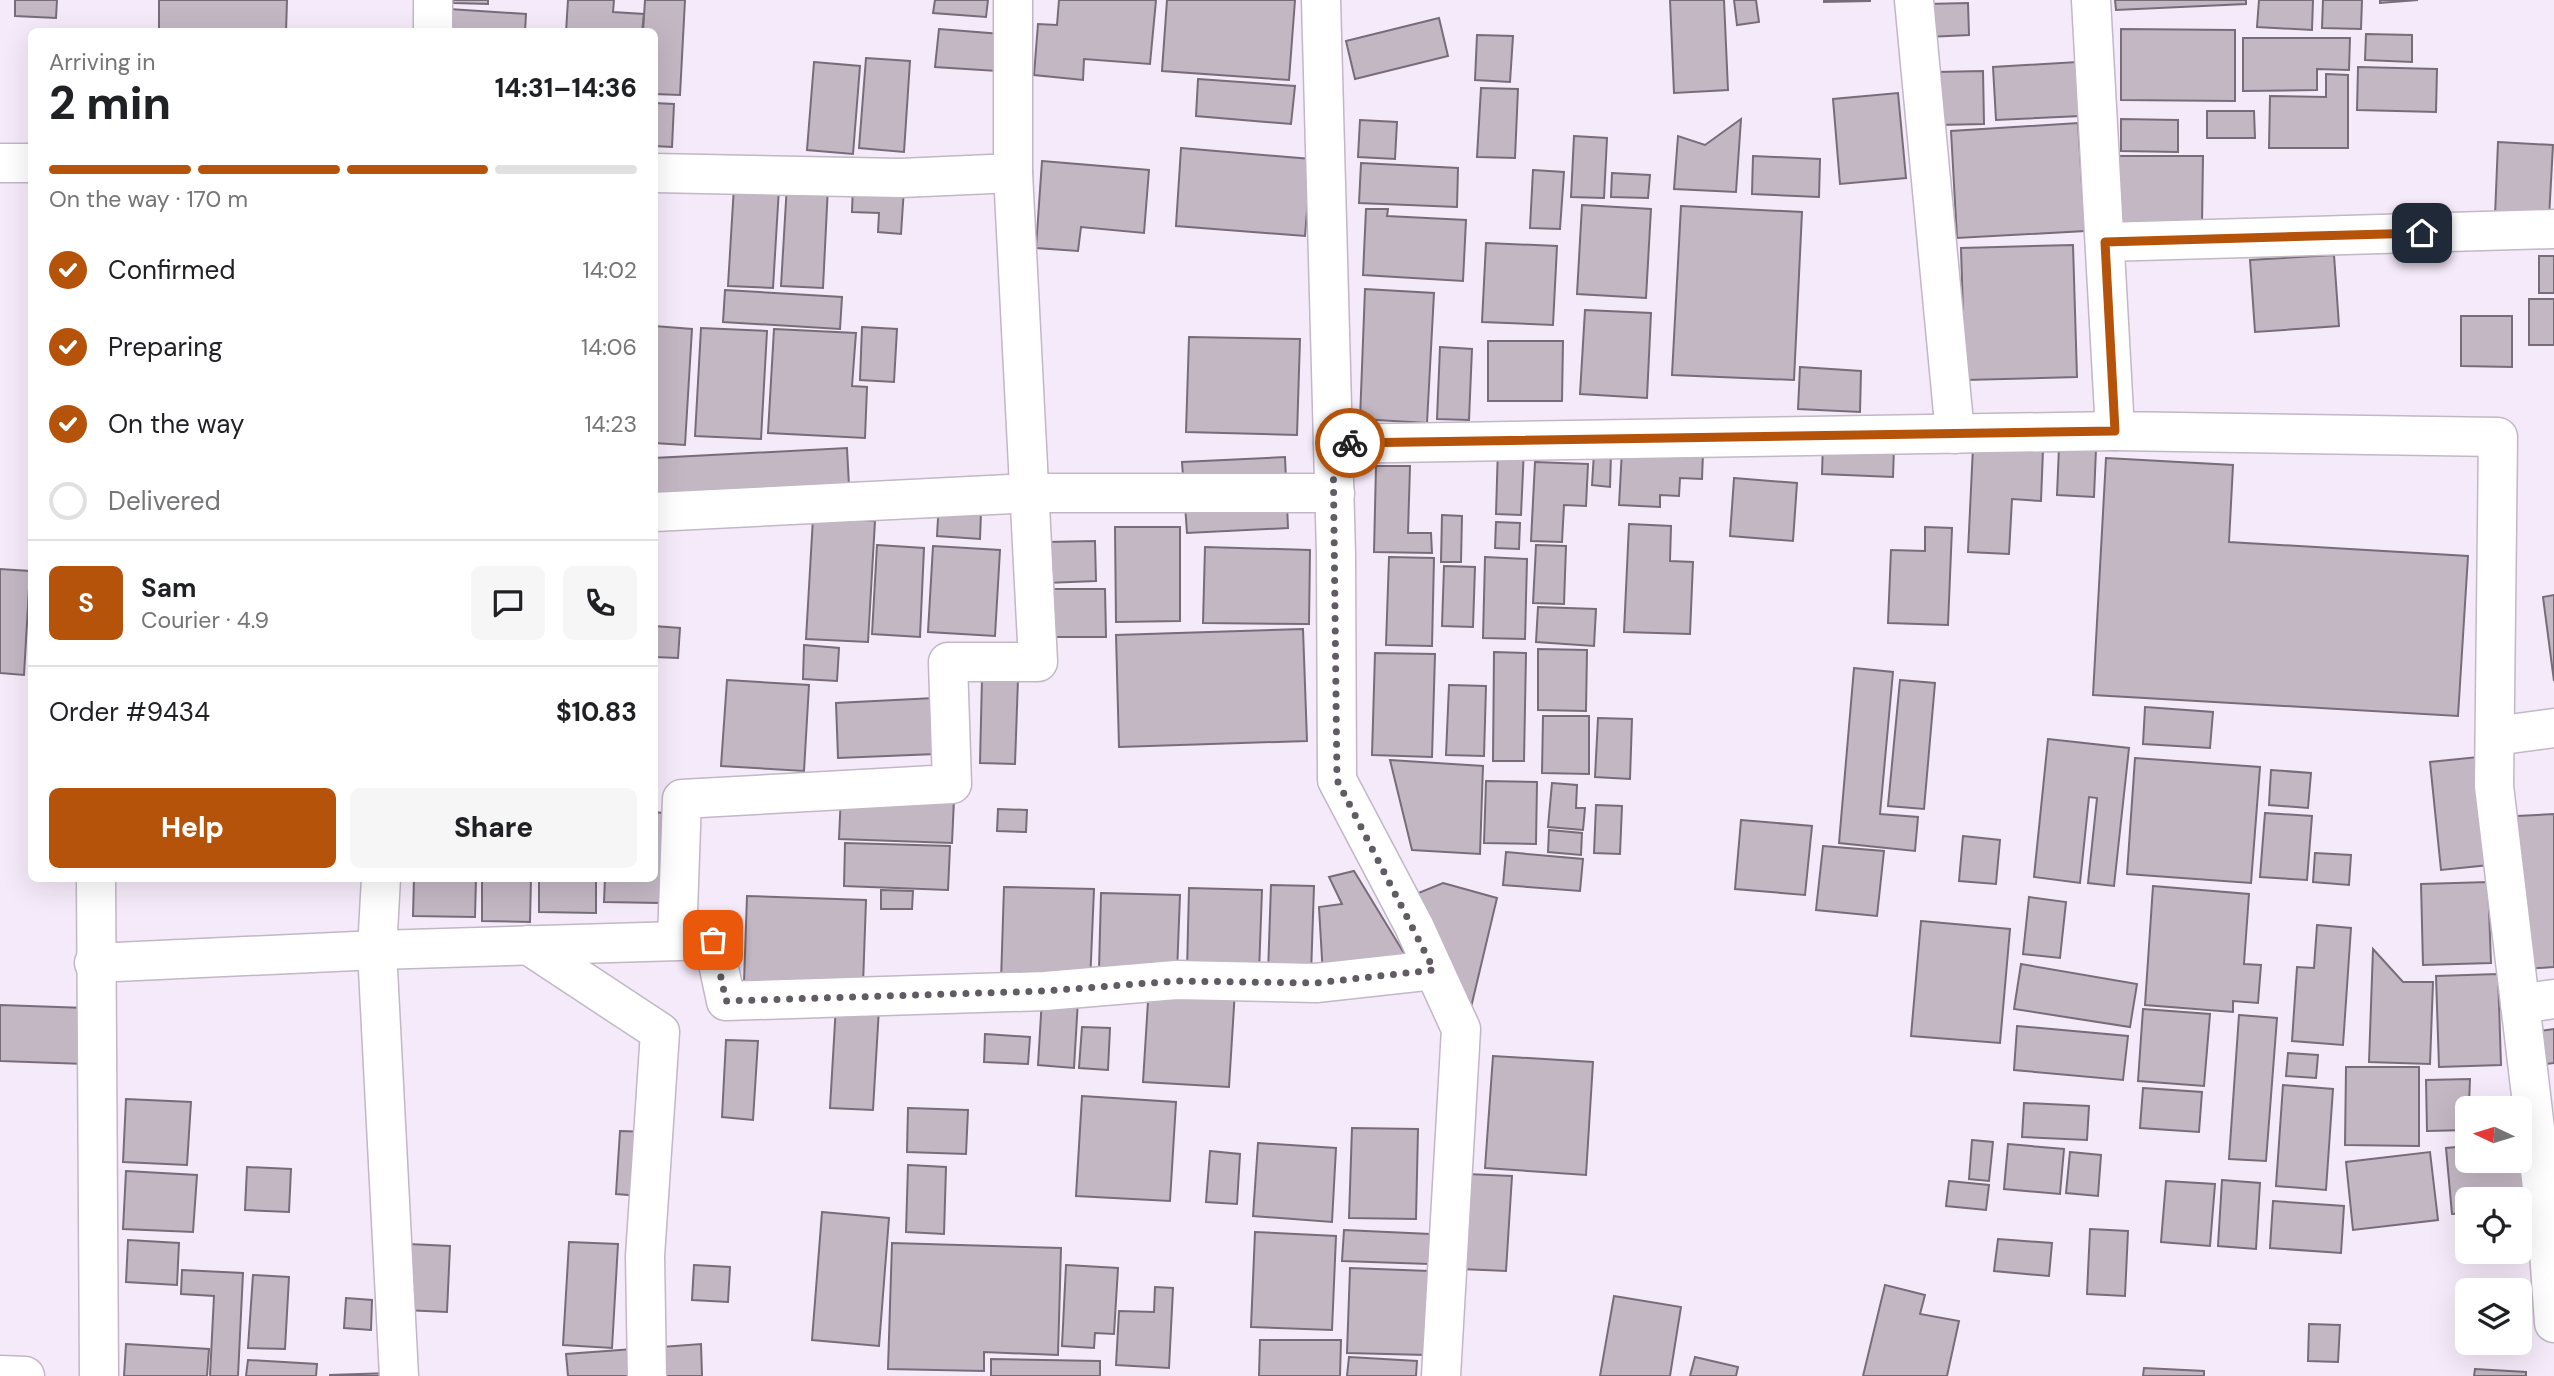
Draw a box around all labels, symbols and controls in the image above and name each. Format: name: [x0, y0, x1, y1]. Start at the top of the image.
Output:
text: Arriving in: [49, 47, 155, 77]
text: 14:31–14:36: [495, 71, 637, 105]
text: 2 min: [49, 73, 171, 133]
text: On the way · 170 m: [49, 184, 248, 214]
pin: [2392, 203, 2452, 263]
icon: home: [2403, 214, 2441, 252]
icon: check: [49, 251, 87, 289]
text: Confirmed: [108, 253, 235, 287]
text: 14:02: [582, 255, 637, 285]
icon: check: [49, 328, 87, 366]
text: Preparing: [108, 330, 223, 364]
text: 14:06: [581, 332, 637, 362]
icon: check: [49, 405, 87, 443]
text: On the way: [108, 407, 244, 441]
courier: [1315, 408, 1385, 478]
text: 14:23: [584, 409, 637, 439]
icon: bike: [1331, 424, 1369, 462]
text: Delivered: [108, 484, 221, 518]
button: chat: [471, 566, 545, 640]
button: phone: [563, 566, 637, 640]
text: Sam: [141, 571, 196, 605]
text: S: [78, 586, 94, 620]
text: Courier · 4.9: [141, 605, 269, 635]
text: Order #9434: [49, 695, 210, 729]
text: $10.83: [556, 695, 637, 729]
button: Help: [49, 788, 336, 868]
button: Share: [350, 788, 637, 868]
pin: [683, 910, 743, 970]
icon: bag: [694, 921, 732, 959]
north arrow: [2455, 1096, 2532, 1172]
map controls: [2455, 1096, 2532, 1355]
button: locate: [2455, 1187, 2532, 1264]
button: layers: [2455, 1278, 2532, 1355]

